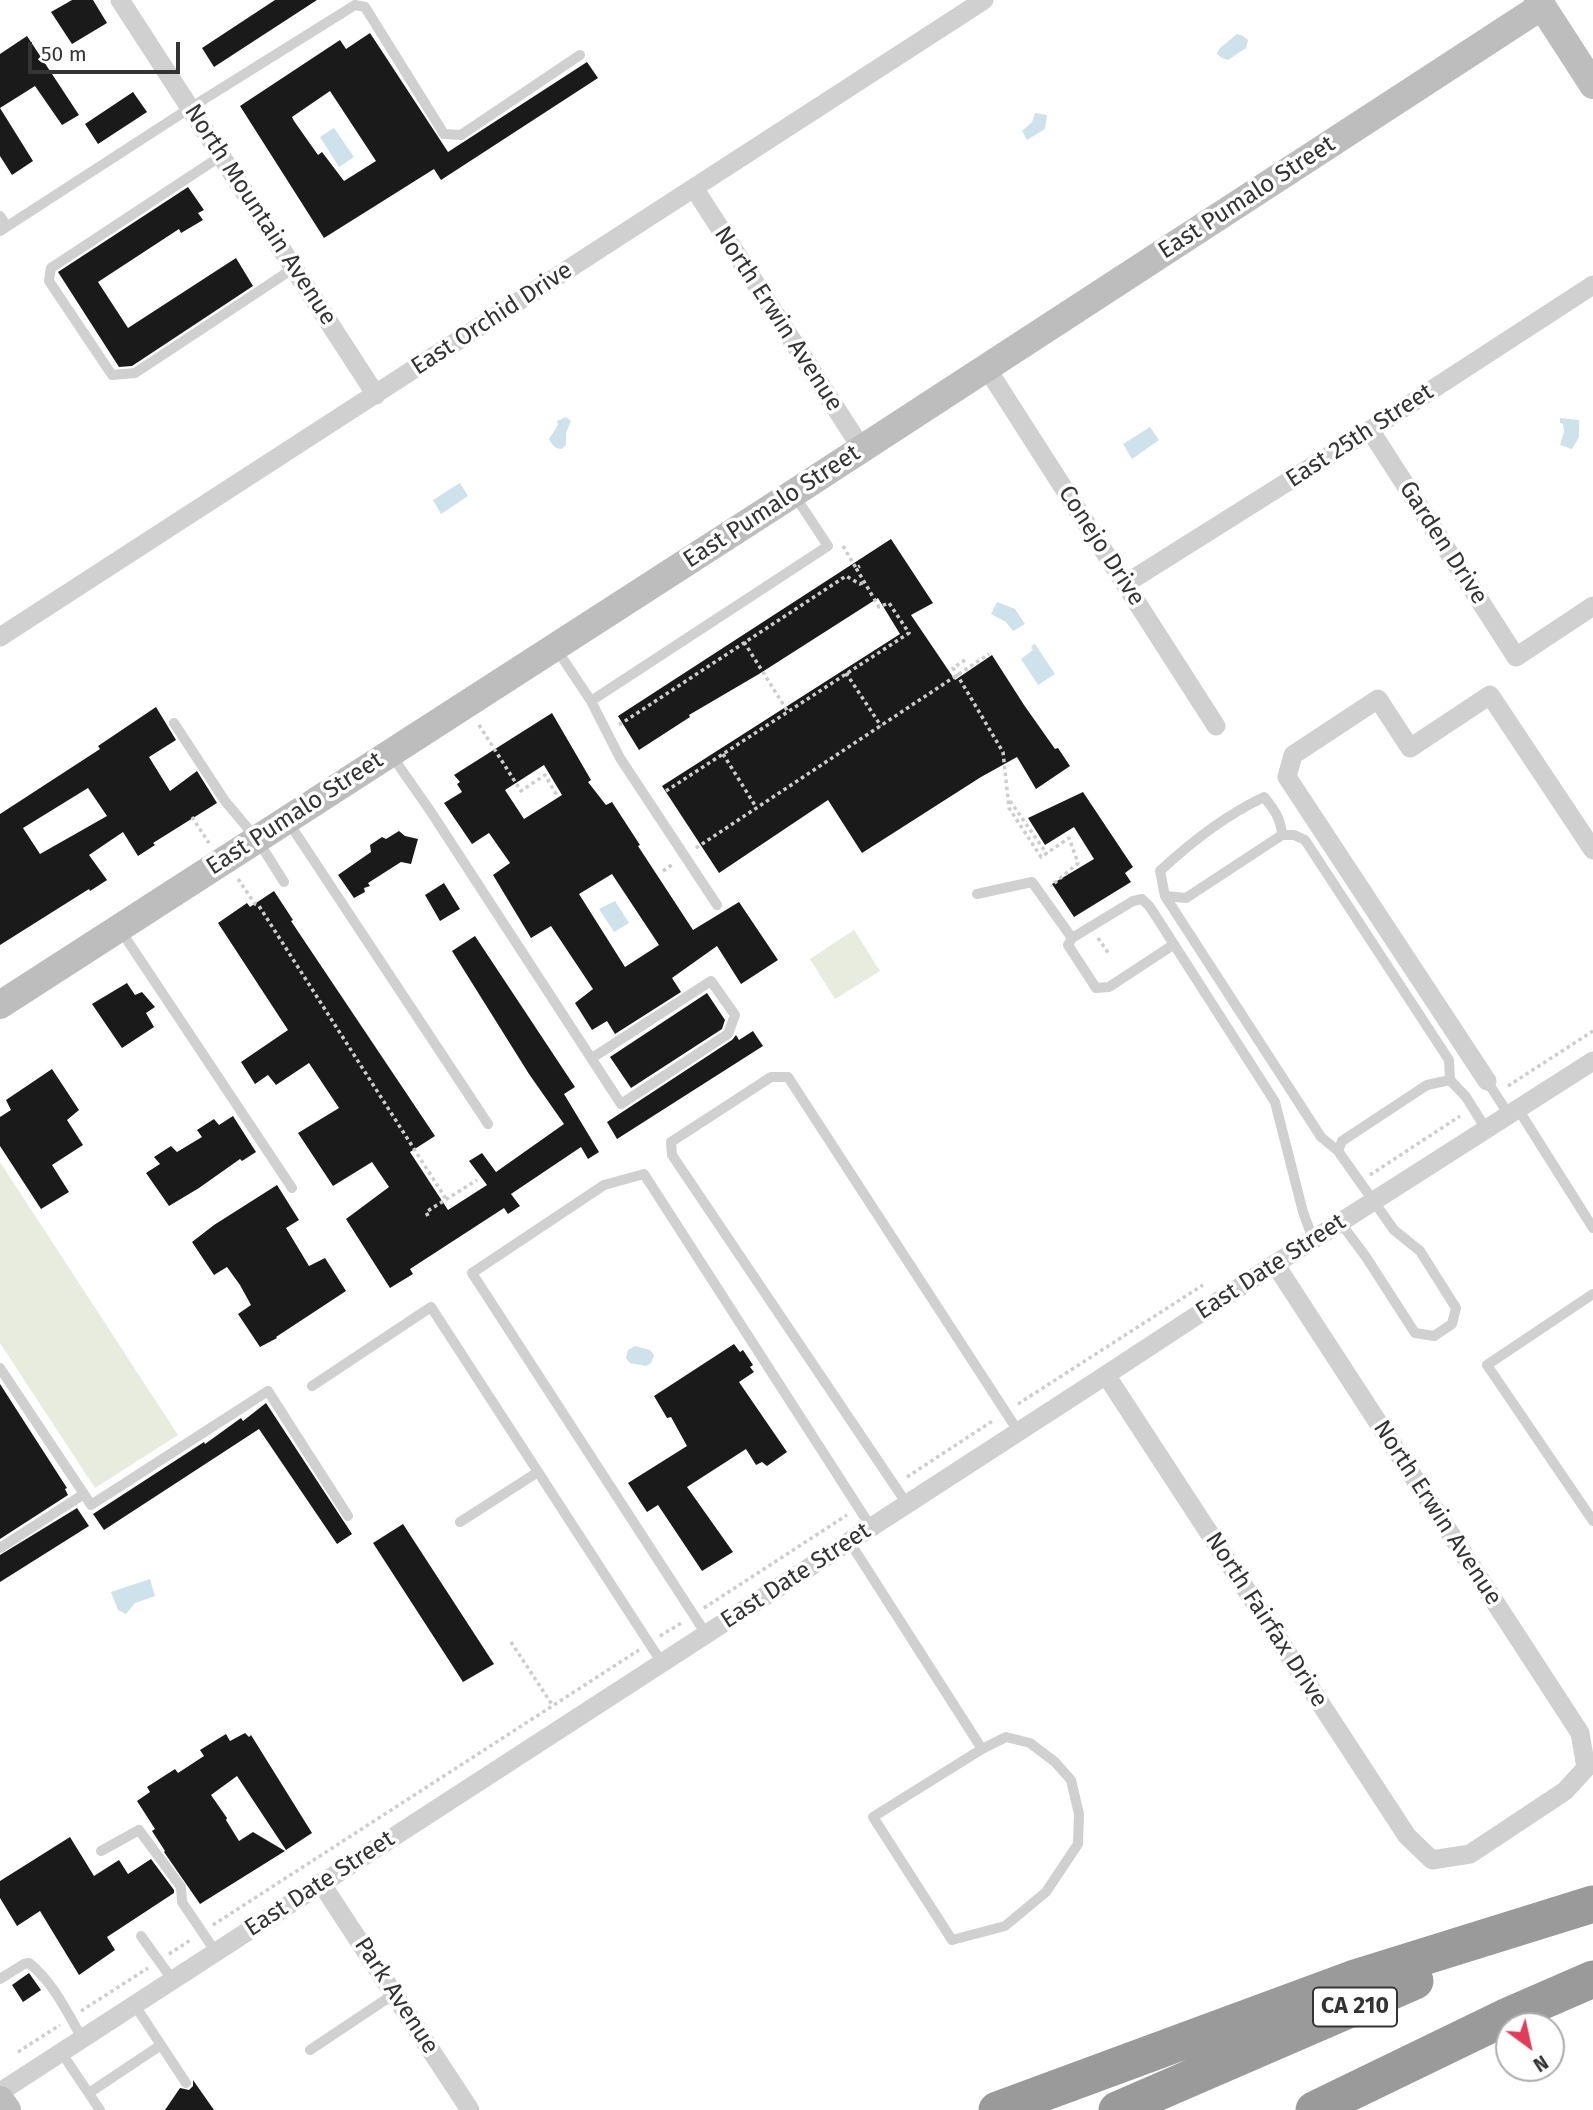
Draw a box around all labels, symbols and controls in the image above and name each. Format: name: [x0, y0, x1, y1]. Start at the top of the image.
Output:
scale bar: [32, 28, 184, 72]
text: 50 m: [41, 41, 87, 67]
street label: North Mountain Avenue: [178, 99, 342, 331]
street label: East Pumalo Street: [1153, 130, 1341, 266]
street label: North Erwin Avenue: [707, 221, 849, 417]
street label: East Orchid Drive: [406, 256, 578, 382]
street label: East 25th Street: [1281, 378, 1439, 494]
street label: East Pumalo Street: [678, 439, 866, 575]
street label: Garden Drive: [1393, 476, 1493, 610]
street label: Conejo Drive: [1051, 481, 1151, 611]
street label: East Pumalo Street: [201, 746, 389, 882]
street label: East Date Street: [1191, 1208, 1351, 1326]
street label: North Erwin Avenue: [1366, 1415, 1508, 1611]
street label: East Date Street: [716, 1517, 876, 1635]
street label: North Fairfax Drive: [1199, 1527, 1333, 1713]
street label: East Date Street: [240, 1825, 400, 1943]
street label: Park Avenue: [348, 1932, 444, 2060]
road number: CA 210: [1313, 1988, 1397, 2026]
north arrow: [1495, 2012, 1565, 2082]
text: N: [1529, 2050, 1552, 2076]

